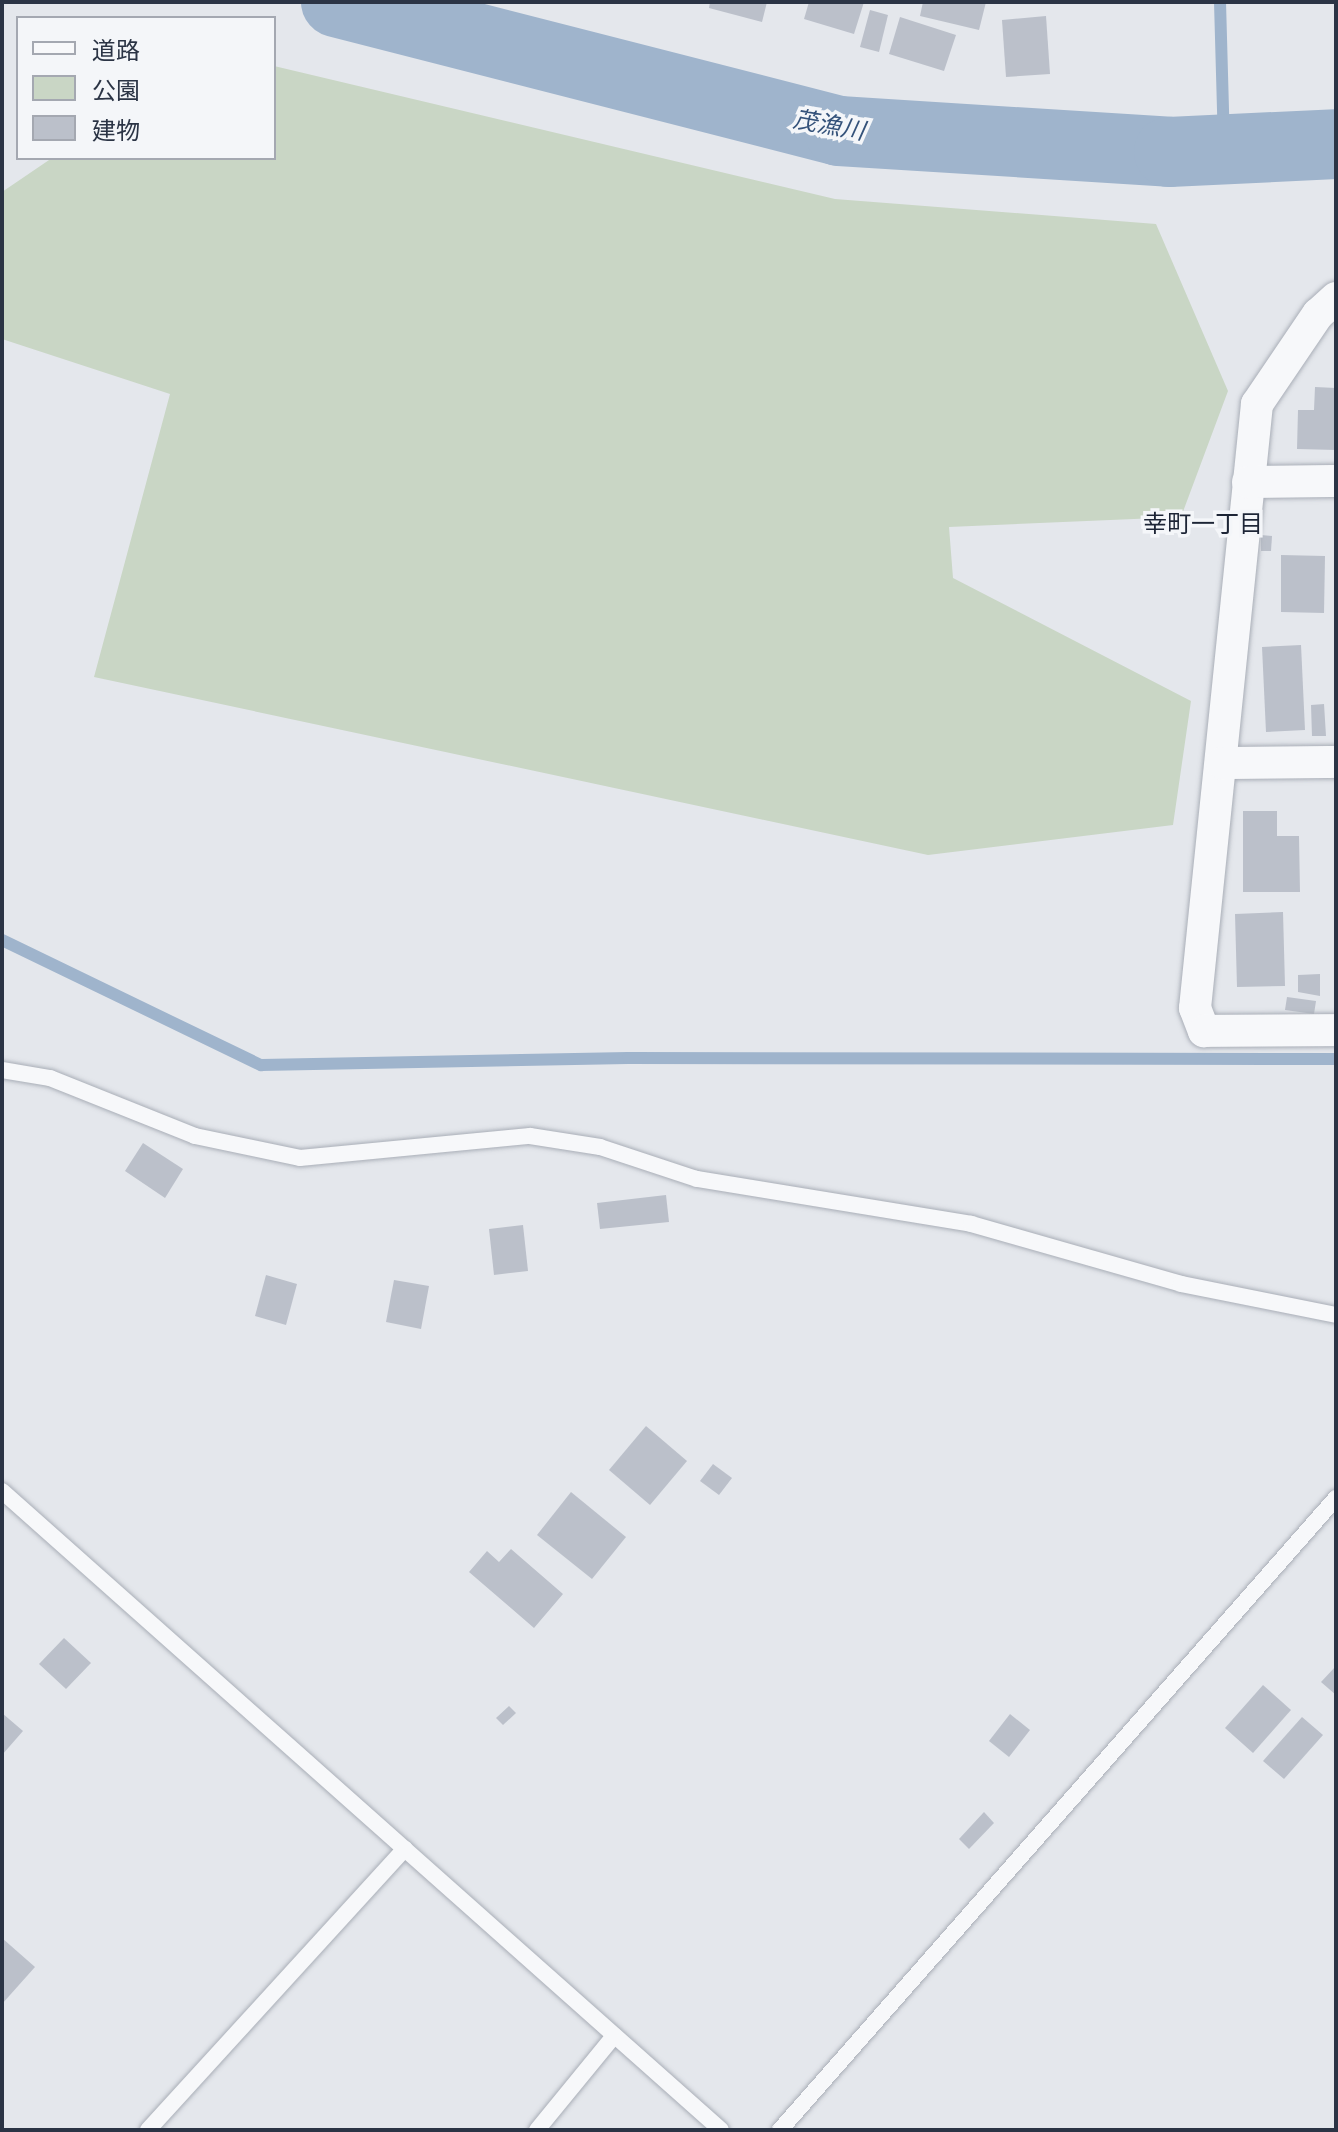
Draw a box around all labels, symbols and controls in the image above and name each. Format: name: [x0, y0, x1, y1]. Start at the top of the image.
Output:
legend: [16, 16, 276, 160]
text: 道路: [92, 34, 140, 66]
text: 公園: [92, 74, 140, 106]
water label: 茂漁川: [791, 105, 867, 145]
text: 建物: [92, 114, 140, 146]
district label: 幸町一丁目: [1143, 510, 1263, 538]

